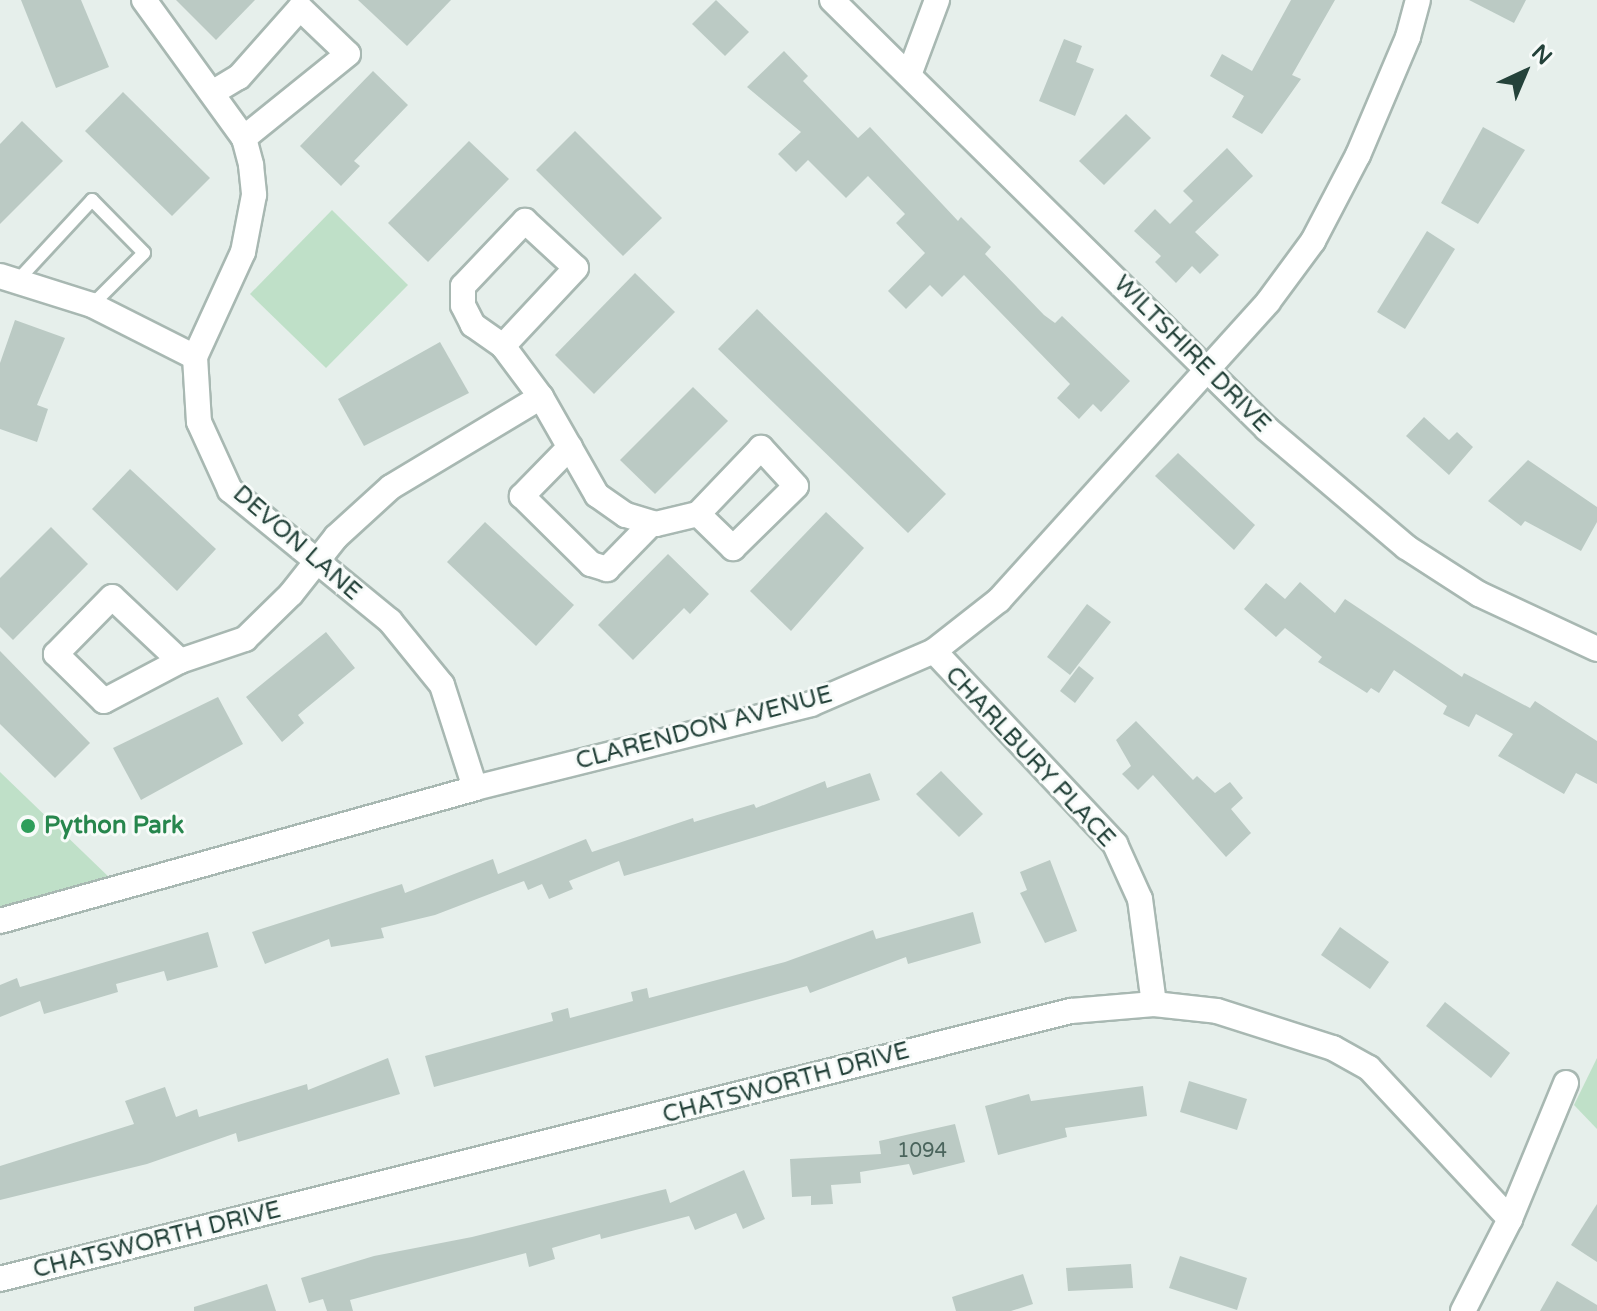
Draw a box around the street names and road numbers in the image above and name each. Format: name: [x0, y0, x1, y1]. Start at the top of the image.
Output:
street label: WILTSHIRE DRIVE: [1108, 270, 1276, 438]
street label: DEVON LANE: [227, 479, 367, 607]
street label: CHARLBURY PLACE: [939, 661, 1121, 853]
street label: CLARENDON AVENUE: [573, 680, 835, 776]
street label: CHATSWORTH DRIVE: [659, 1036, 913, 1130]
street label: CHATSWORTH DRIVE: [30, 1195, 284, 1285]

